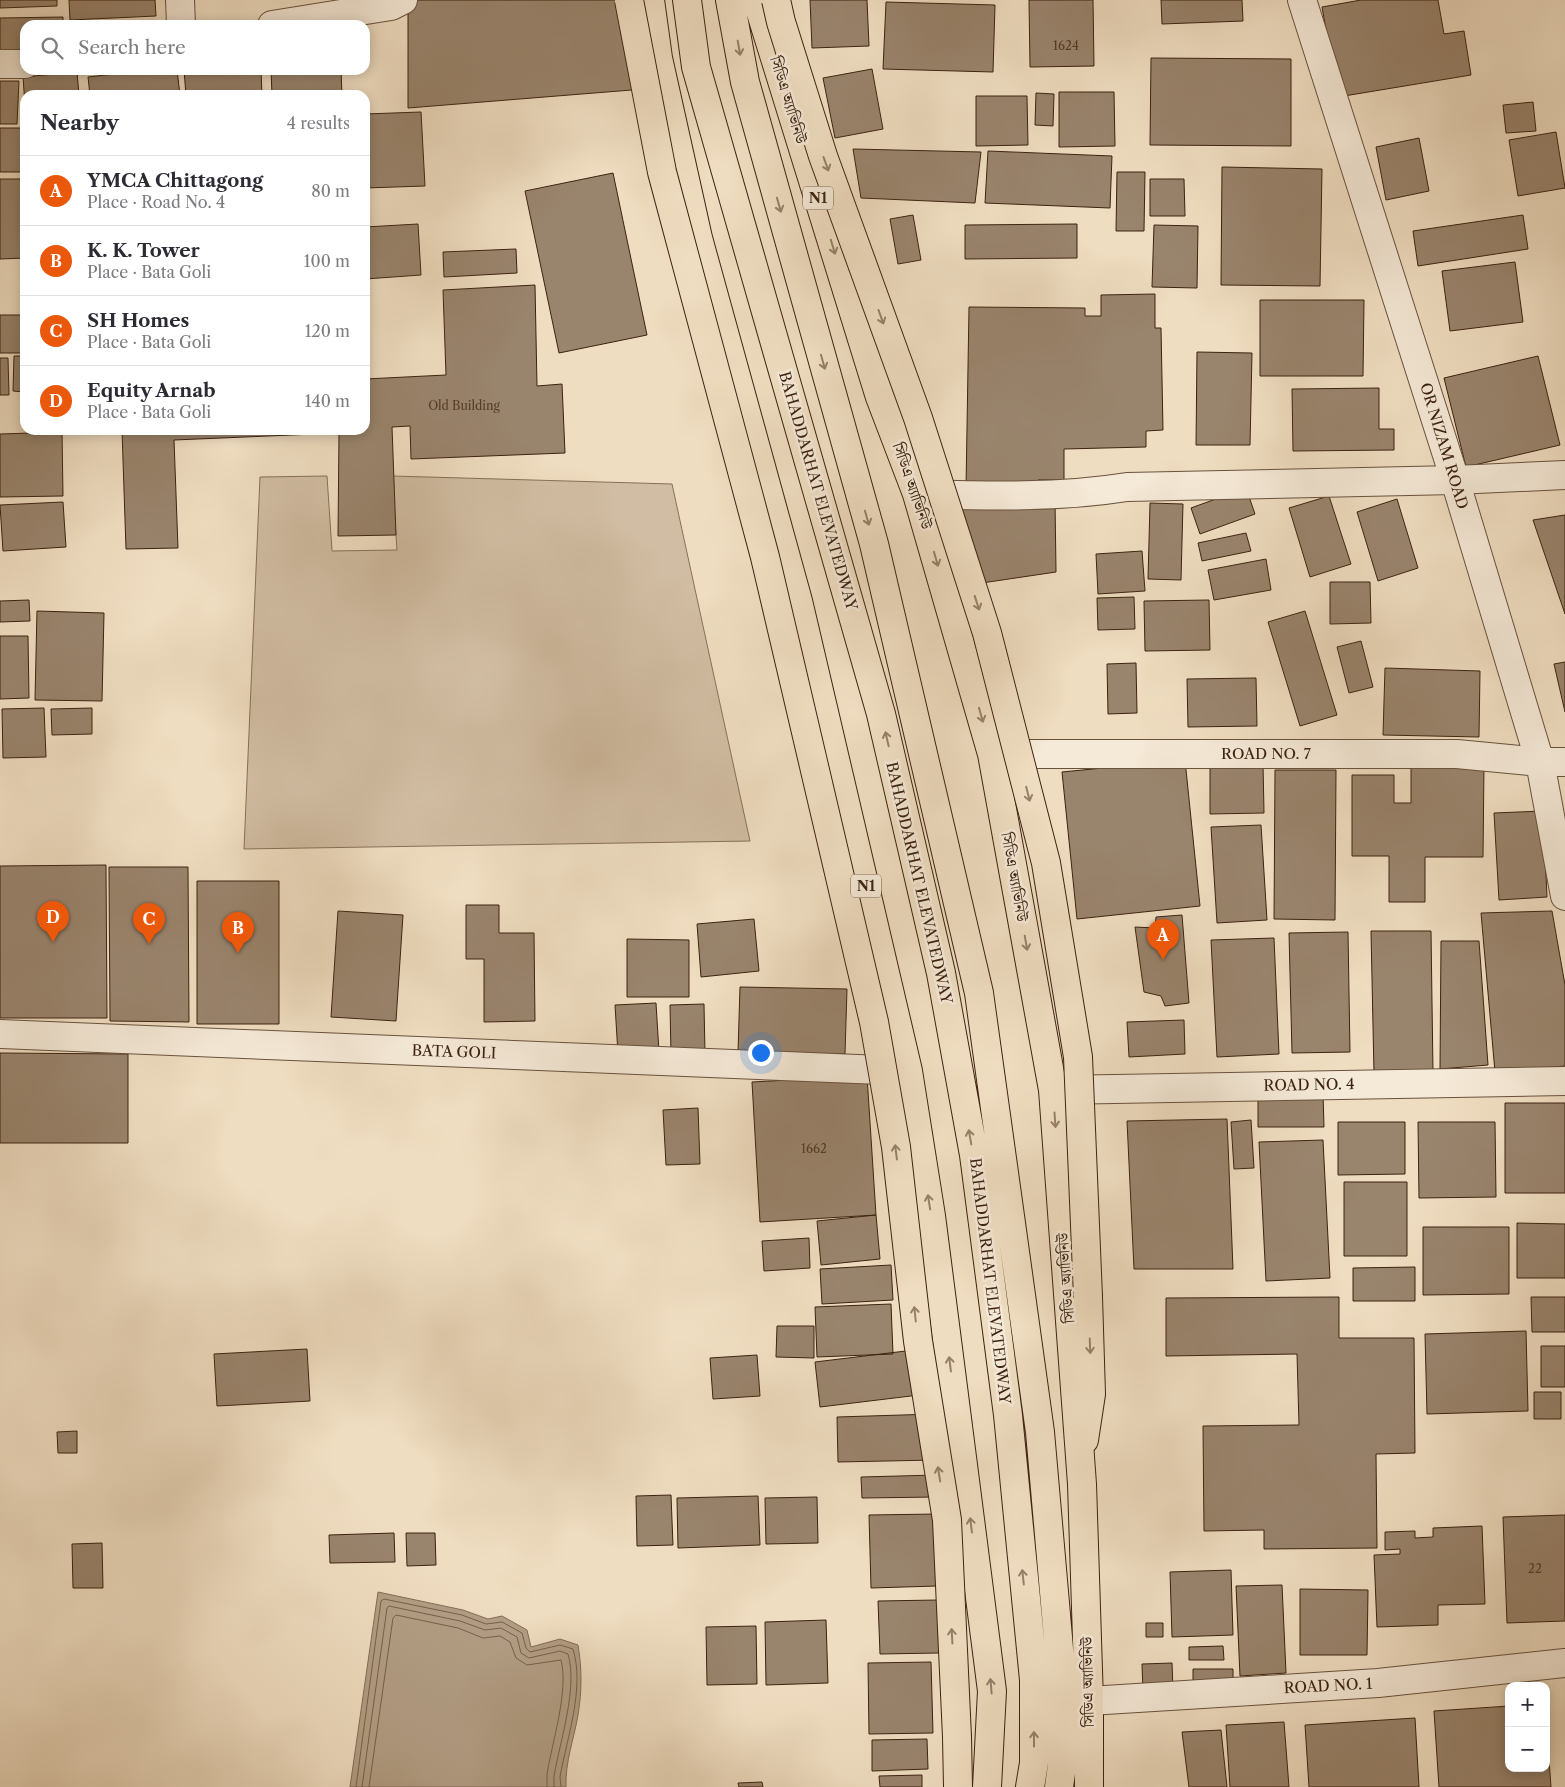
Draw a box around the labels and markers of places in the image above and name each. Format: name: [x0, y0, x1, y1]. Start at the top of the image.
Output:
pin: D: [37, 901, 69, 942]
pin: C: [133, 903, 165, 944]
pin: B: [222, 912, 254, 953]
pin: A: [1147, 919, 1179, 960]

